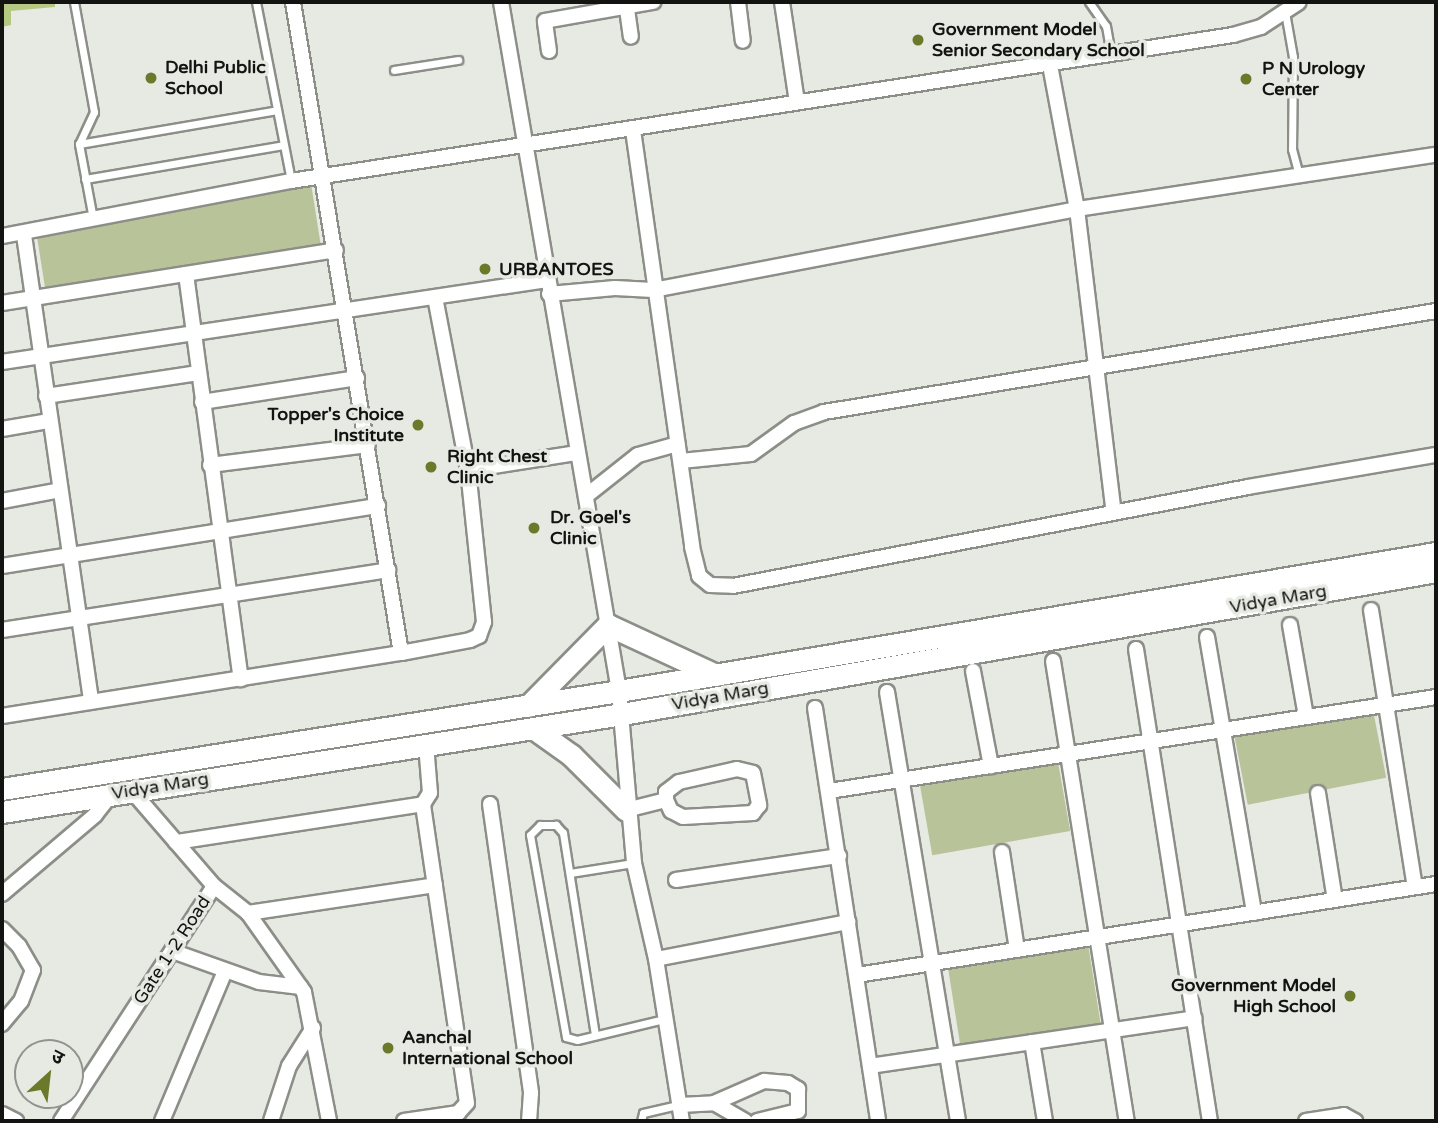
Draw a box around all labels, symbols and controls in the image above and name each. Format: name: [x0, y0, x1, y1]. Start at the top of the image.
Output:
place label: Government Model Senior Secondary School: [932, 19, 1145, 61]
marker: Government Model Senior Secondary School: [910, 32, 926, 48]
place label: Delhi Public School: [165, 57, 266, 100]
place label: P N Urology Center: [1262, 58, 1365, 100]
marker: P N Urology Center: [1236, 69, 1256, 89]
marker: Delhi Public School: [143, 70, 159, 86]
place label: URBANTOES: [499, 258, 614, 280]
marker: URBANTOES: [477, 261, 493, 277]
place label: Topper's Choice Institute: [268, 404, 404, 446]
marker: Topper's Choice Institute: [410, 417, 426, 433]
place label: Right Chest Clinic: [447, 446, 547, 489]
marker: Right Chest Clinic: [421, 457, 441, 477]
place label: Dr. Goel's Clinic: [550, 507, 631, 550]
marker: Dr. Goel's Clinic: [524, 518, 544, 538]
street label: Vidya Marg: [1228, 580, 1328, 618]
street label: Vidya Marg: [670, 677, 770, 715]
street label: Vidya Marg: [110, 768, 210, 804]
street label: Gate 1-2 Road: [129, 892, 215, 1008]
place label: Government Model High School: [1171, 975, 1336, 1018]
marker: Government Model High School: [1342, 988, 1358, 1004]
place label: Aanchal International School: [402, 1027, 573, 1070]
north arrow: [14, 1039, 84, 1109]
marker: Aanchal International School: [380, 1040, 396, 1056]
text: उ: [48, 1045, 68, 1069]

